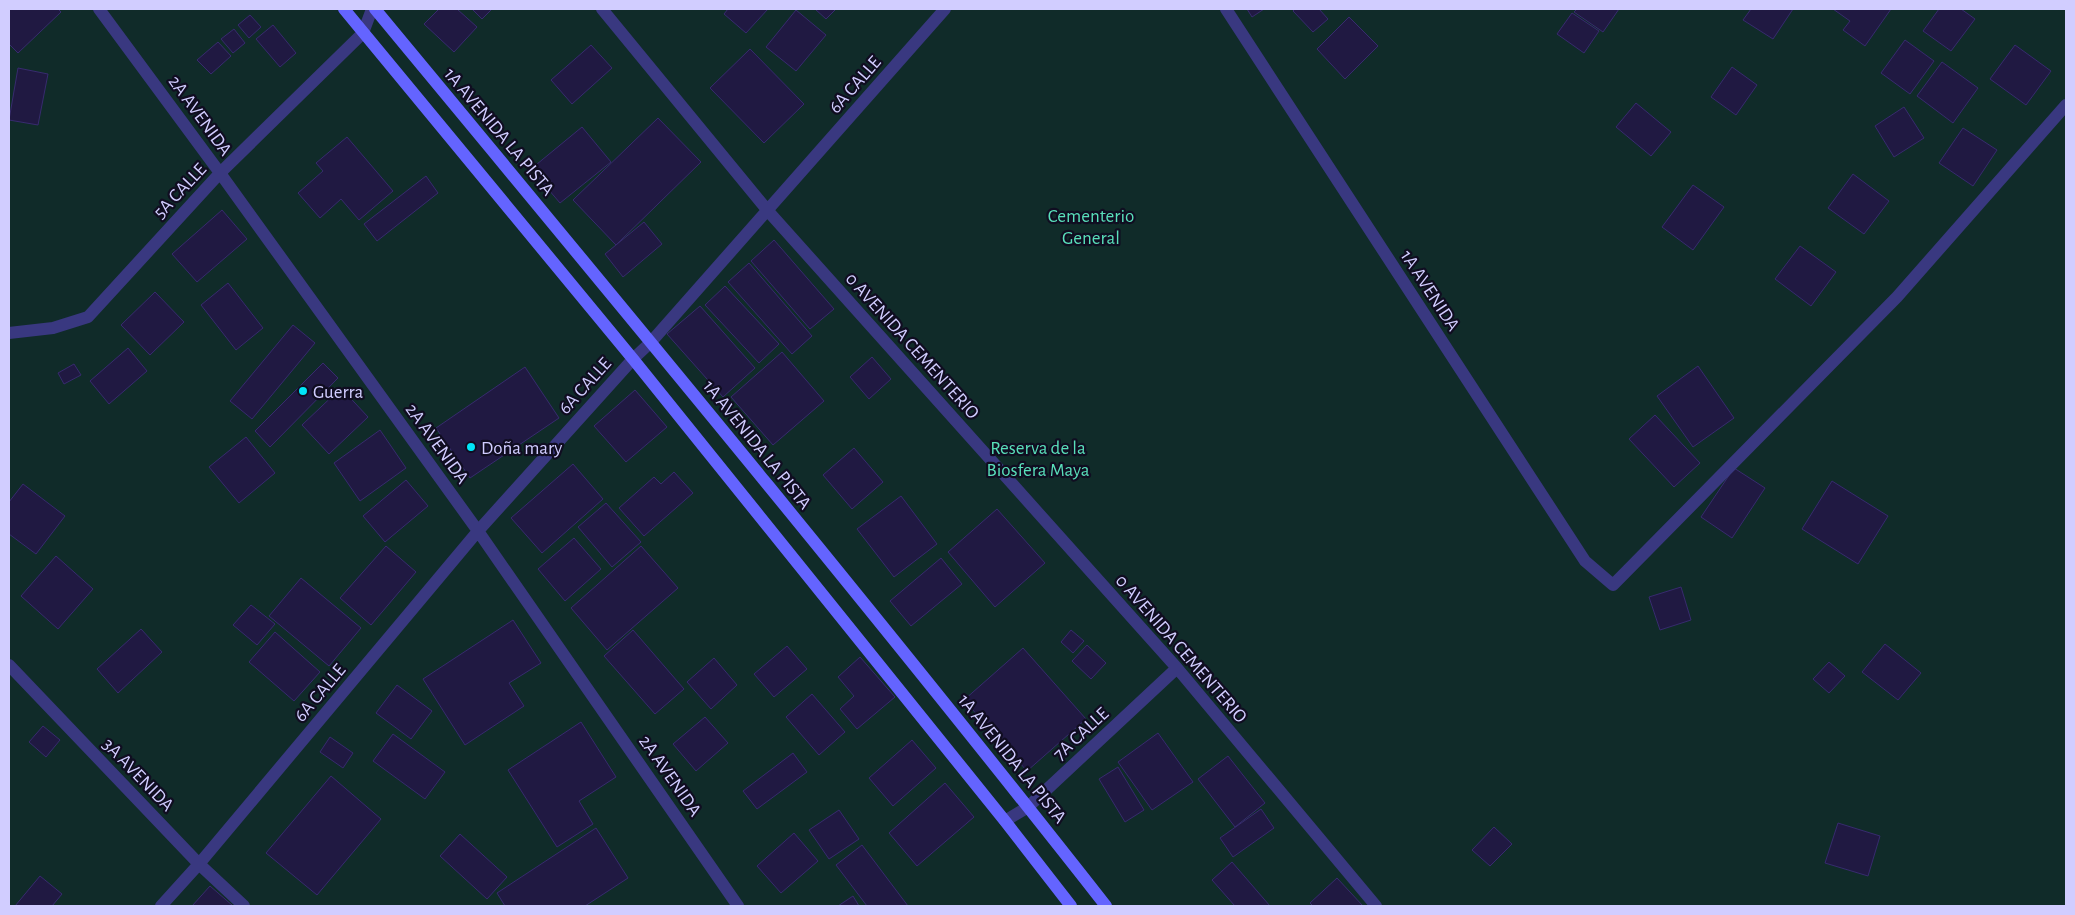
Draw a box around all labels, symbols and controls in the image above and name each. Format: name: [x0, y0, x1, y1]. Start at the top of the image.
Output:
street label: 6A CALLE: [825, 53, 885, 117]
street label: 1A AVENIDA LA PISTA: [440, 64, 558, 199]
street label: 2A AVENIDA: [164, 72, 235, 160]
street label: 5A CALLE: [150, 160, 210, 222]
park label: Cementerio General: [1048, 207, 1134, 248]
street label: 1A AVENIDA: [1397, 247, 1463, 335]
street label: 0 AVENIDA CEMENTERIO: [841, 269, 982, 423]
street label: 6A CALLE: [555, 354, 615, 418]
street label: 1A AVENIDA LA PISTA: [699, 377, 815, 513]
place label: Guerra: [313, 383, 364, 402]
marker: Guerra: [297, 385, 309, 397]
street label: 2A AVENIDA: [401, 400, 472, 488]
place label: Doña mary: [481, 439, 562, 458]
park label: Reserva de la Biosfera Maya: [986, 439, 1090, 480]
marker: Doña mary: [465, 441, 477, 453]
street label: 0 AVENIDA CEMENTERIO: [1112, 571, 1250, 727]
street label: 6A CALLE: [291, 660, 350, 725]
street label: 1A AVENIDA LA PISTA: [954, 691, 1070, 827]
street label: 7A CALLE: [1050, 704, 1112, 764]
street label: 2A AVENIDA: [635, 732, 705, 820]
street label: 3A AVENIDA: [99, 735, 177, 815]

